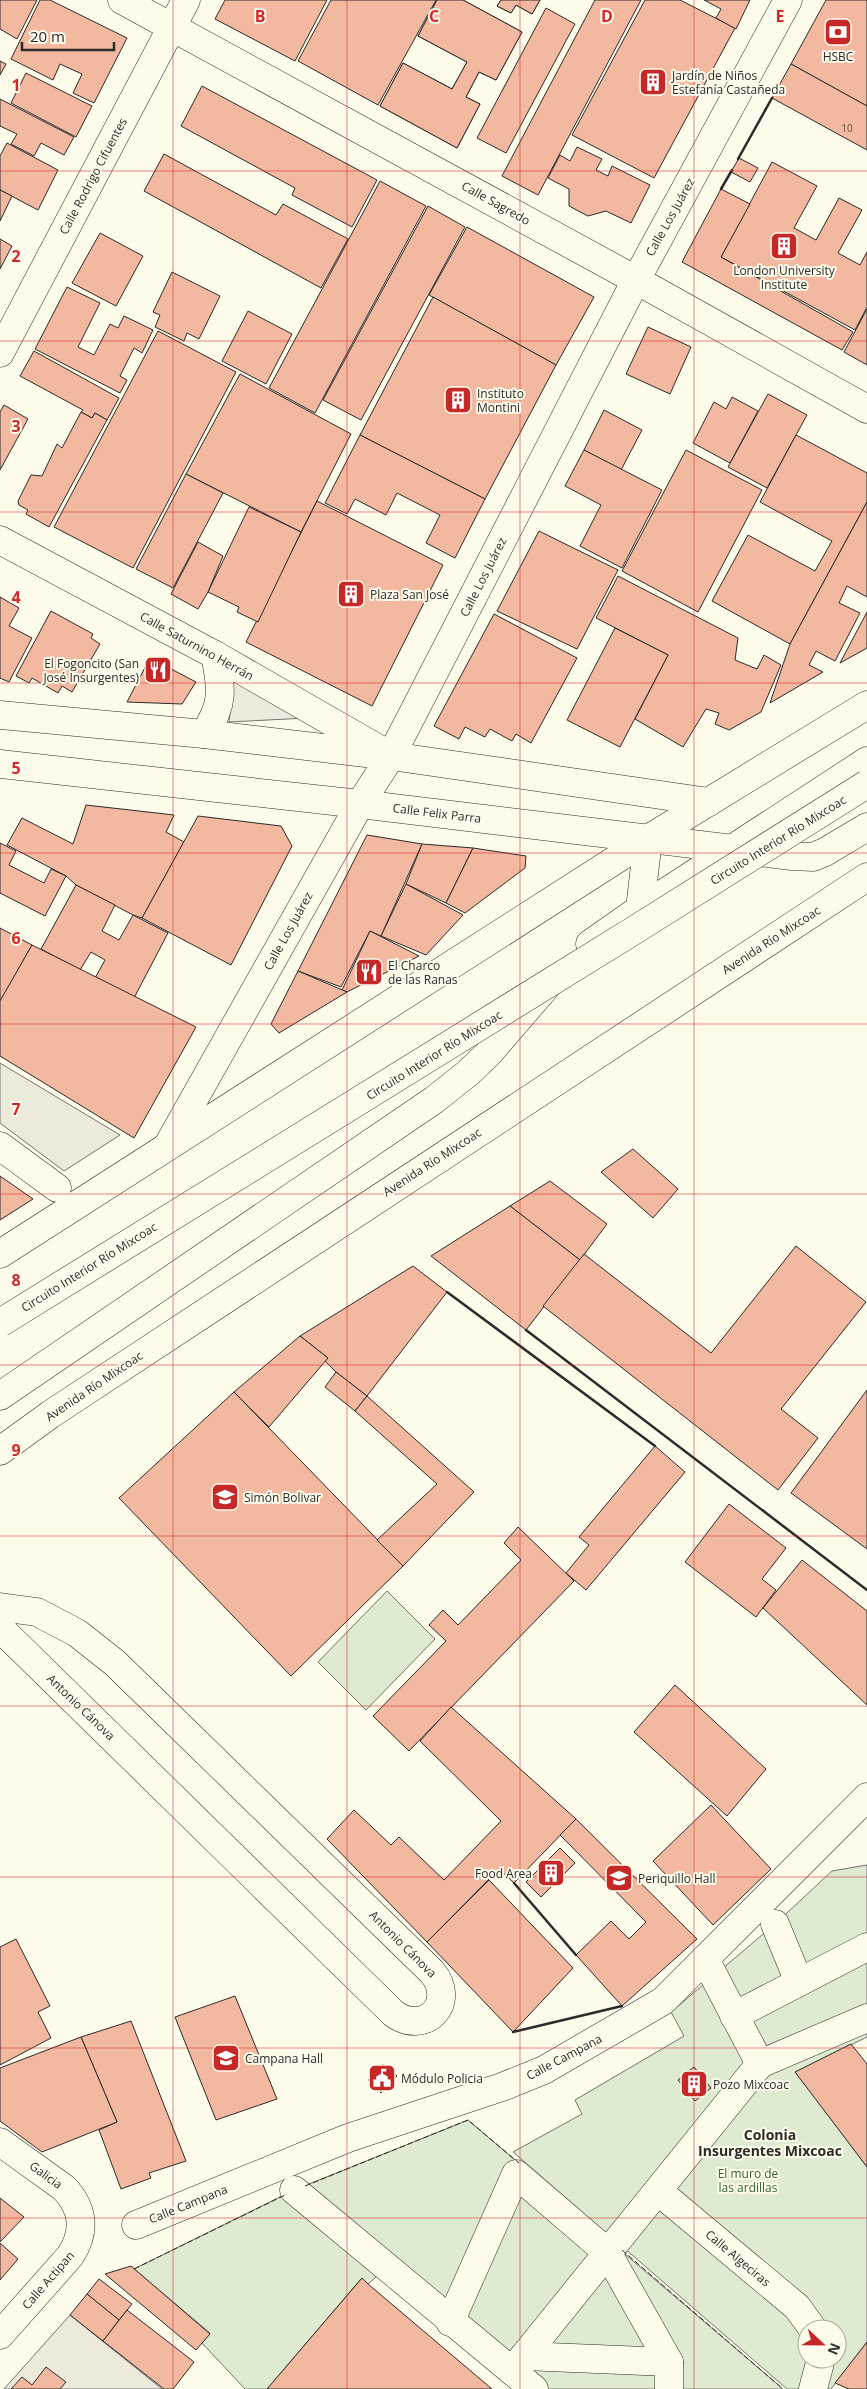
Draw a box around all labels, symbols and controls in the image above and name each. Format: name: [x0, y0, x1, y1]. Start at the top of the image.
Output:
text: B: [255, 5, 265, 27]
text: C: [429, 5, 439, 27]
text: D: [601, 5, 613, 27]
text: E: [776, 5, 785, 27]
bank icon: HSBC: [823, 17, 853, 47]
scale bar: [22, 20, 115, 52]
text: 20 m: [30, 26, 65, 46]
place label: HSBC: [823, 48, 854, 65]
building icon: Jardín de Niños Estefanía Castañeda: [638, 67, 668, 97]
place label: Jardín de Niños Estefanía Castañeda: [671, 67, 785, 98]
text: 1: [11, 74, 21, 96]
street label: Calle Rodrigo Cifuentes: [55, 115, 131, 237]
house number: 10: [841, 121, 853, 135]
street label: Calle Los Juárez: [641, 175, 699, 259]
street label: Calle Sagredo: [459, 177, 533, 229]
building icon: London University Institute: [769, 231, 799, 261]
text: 2: [11, 245, 21, 267]
place label: London University Institute: [733, 262, 836, 293]
building icon: Instituto Montini: [443, 385, 473, 415]
place label: Instituto Montini: [477, 385, 524, 416]
text: 3: [11, 415, 21, 437]
street label: Calle Los Juárez: [456, 534, 510, 620]
building icon: Plaza San José: [336, 579, 366, 609]
text: 4: [11, 586, 21, 608]
place label: Plaza San José: [370, 586, 449, 603]
street label: Calle Saturnino Herrán: [137, 608, 257, 684]
place label: El Fogoncito (San José Insurgentes): [42, 655, 139, 686]
restaurant icon: El Fogoncito (San José Insurgentes): [143, 655, 173, 685]
text: 5: [11, 757, 21, 779]
street label: Circuito Interior Río Mixcoac: [707, 791, 849, 889]
street label: Calle Felix Parra: [392, 799, 482, 827]
street label: Calle Los Juárez: [259, 889, 317, 973]
street label: Avenida Río Mixcoac: [719, 902, 824, 978]
text: 6: [11, 927, 21, 949]
restaurant icon: El Charco de las Ranas: [354, 957, 384, 987]
place label: El Charco de las Ranas: [388, 957, 458, 988]
street label: Circuito Interior Río Mixcoac: [363, 1006, 505, 1104]
text: 7: [11, 1098, 21, 1120]
street label: Avenida Río Mixcoac: [380, 1124, 485, 1200]
street label: Circuito Interior Río Mixcoac: [18, 1218, 160, 1316]
text: 8: [11, 1269, 21, 1291]
street label: Avenida Río Mixcoac: [42, 1347, 146, 1425]
text: 9: [11, 1439, 21, 1461]
school or university icon: Simón Bolivar: [210, 1482, 240, 1512]
place label: Simón Bolivar: [244, 1489, 321, 1506]
street label: Antonio Cánova: [43, 1670, 119, 1744]
building icon: Food Area: [536, 1858, 566, 1888]
school or university icon: Periquillo Hall: [604, 1863, 634, 1893]
place label: Food Area: [475, 1865, 532, 1882]
place label: Periquillo Hall: [638, 1870, 716, 1887]
street label: Antonio Cánova: [366, 1907, 440, 1981]
street label: Calle Campana: [523, 2030, 605, 2084]
school or university icon: Campana Hall: [211, 2043, 241, 2073]
place label: Campana Hall: [245, 2050, 323, 2067]
public building icon: Módulo Policia: [367, 2063, 397, 2093]
building icon: Pozo Mixcoac: [679, 2069, 709, 2099]
place label: Módulo Policia: [401, 2070, 483, 2087]
place label: Pozo Mixcoac: [713, 2076, 789, 2093]
district label: Colonia Insurgentes Mixcoac: [698, 2125, 842, 2160]
street label: Galicia: [26, 2157, 66, 2193]
park label: El muro de las ardillas: [718, 2165, 779, 2196]
street label: Calle Campana: [146, 2180, 230, 2228]
street label: Calle Algeciras: [702, 2226, 774, 2290]
street label: Calle Actipan: [18, 2247, 78, 2313]
north arrow: [797, 2319, 847, 2369]
text: N: [824, 2340, 845, 2358]

